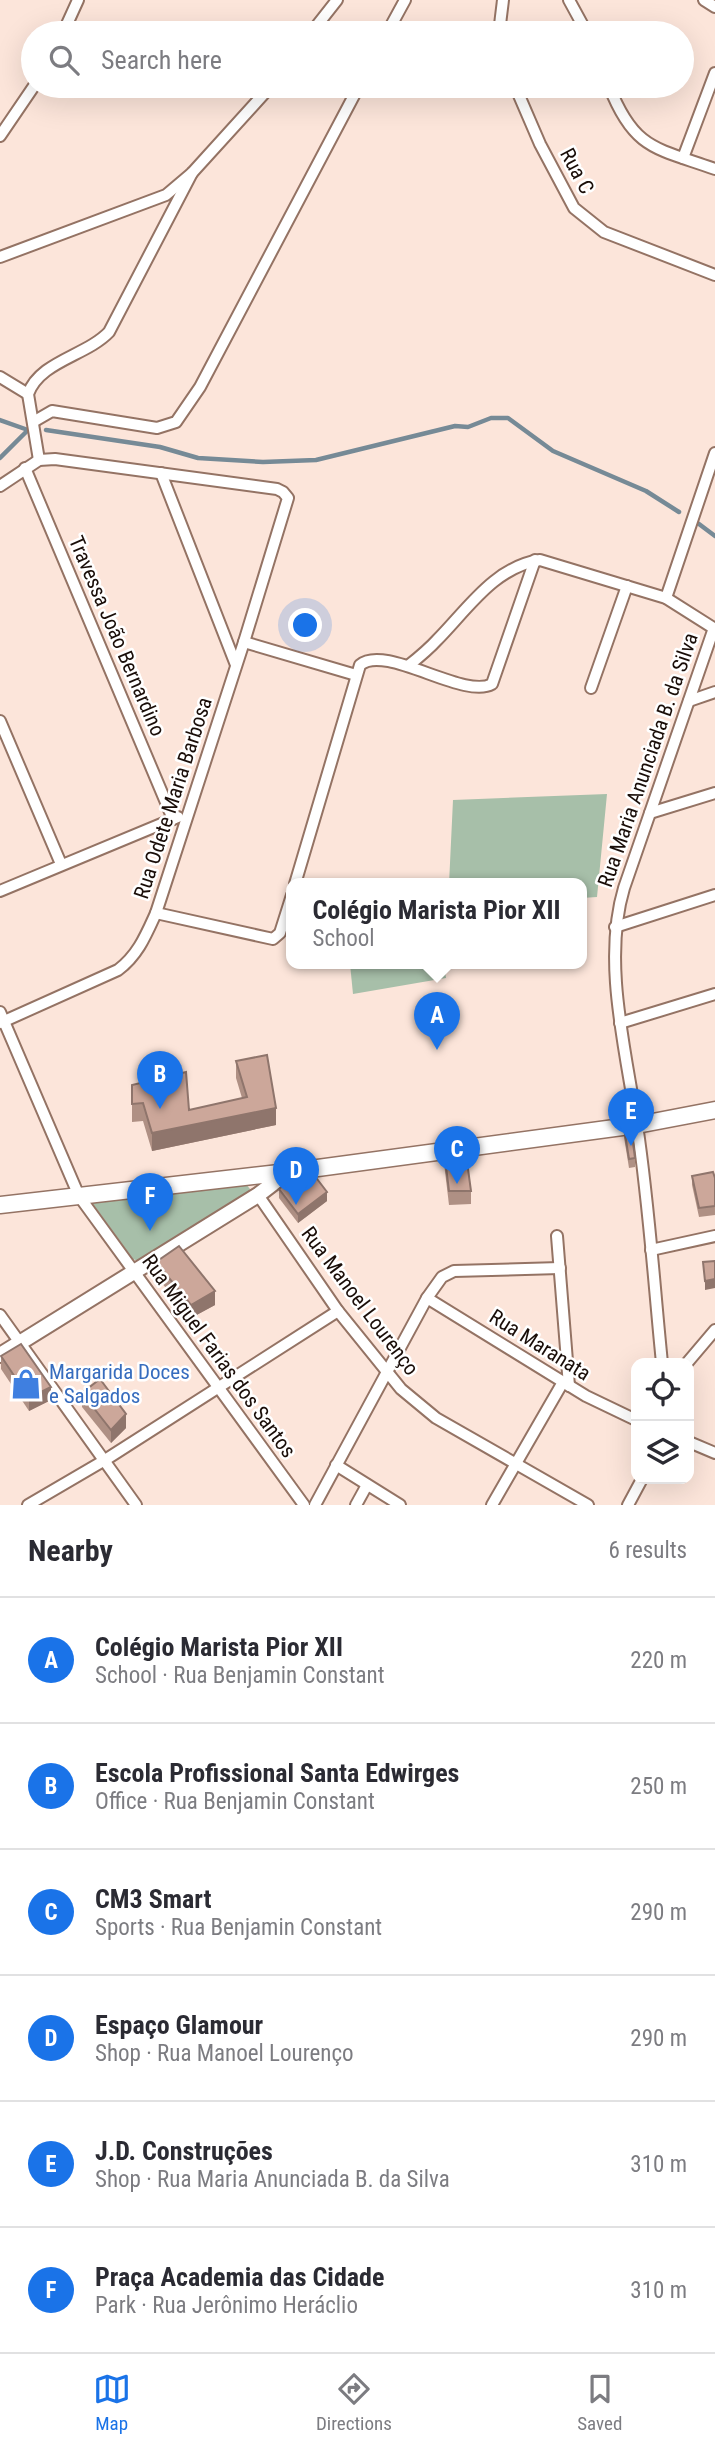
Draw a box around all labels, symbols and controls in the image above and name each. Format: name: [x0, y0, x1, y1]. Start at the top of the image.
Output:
search box: [21, 21, 694, 98]
icon: search: [45, 41, 83, 79]
text: Search here: [101, 45, 222, 75]
street label: Rua C: [555, 144, 599, 198]
street label: Travessa João Bernardino: [64, 532, 170, 740]
your location: [288, 608, 322, 642]
street label: Rua Maria Anunciada B. da Silva: [593, 630, 703, 890]
street label: Rua Odete Maria Barbosa: [129, 694, 217, 902]
popup: [286, 878, 587, 969]
text: Colégio Marista Pior XII: [313, 895, 560, 925]
text: School: [313, 925, 375, 952]
pin: A: [414, 992, 460, 1050]
pin: B: [137, 1051, 183, 1109]
pin: E: [608, 1088, 654, 1146]
pin: C: [434, 1126, 480, 1184]
pin: D: [273, 1147, 319, 1205]
pin: F: [127, 1173, 173, 1231]
street label: Rua Manoel Lourenço: [296, 1222, 424, 1380]
street label: Rua Miguel Farias dos Santos: [137, 1250, 301, 1462]
street label: Rua Maranata: [485, 1304, 595, 1386]
map controls: [631, 1358, 694, 1484]
button: locate: [631, 1358, 694, 1421]
place label: Margarida Doces e Salgados: [49, 1360, 190, 1408]
shop icon: Margarida Doces e Salgados: [9, 1367, 43, 1401]
button: layers: [631, 1421, 694, 1484]
text: Nearby: [28, 1533, 113, 1568]
text: 6 results: [609, 1537, 687, 1564]
text: Colégio Marista Pior XII: [95, 1632, 343, 1662]
text: A: [44, 1647, 58, 1674]
text: 220 m: [630, 1647, 687, 1674]
text: School · Rua Benjamin Constant: [95, 1662, 384, 1689]
text: Escola Profissional Santa Edwirges: [95, 1758, 459, 1788]
text: B: [45, 1773, 57, 1800]
text: 250 m: [630, 1773, 687, 1800]
text: Office · Rua Benjamin Constant: [95, 1788, 375, 1815]
text: CM3 Smart: [95, 1884, 211, 1914]
text: C: [44, 1899, 58, 1926]
text: 290 m: [630, 1899, 687, 1926]
text: Sports · Rua Benjamin Constant: [95, 1914, 382, 1941]
text: Espaço Glamour: [95, 2010, 263, 2040]
text: D: [45, 2025, 58, 2052]
text: 290 m: [630, 2025, 687, 2052]
text: Shop · Rua Manoel Lourenço: [95, 2040, 354, 2067]
text: J.D. Construções: [95, 2136, 273, 2166]
text: E: [45, 2151, 57, 2178]
text: 310 m: [630, 2151, 687, 2178]
text: Shop · Rua Maria Anunciada B. da Silva: [95, 2166, 450, 2193]
text: Praça Academia das Cidade: [95, 2262, 384, 2292]
text: F: [46, 2277, 56, 2304]
text: 310 m: [630, 2277, 687, 2304]
text: Park · Rua Jerônimo Heráclio: [95, 2292, 358, 2319]
tab: Map: [93, 2370, 131, 2435]
tab: Directions: [316, 2370, 392, 2435]
tab: Saved: [577, 2370, 622, 2435]

